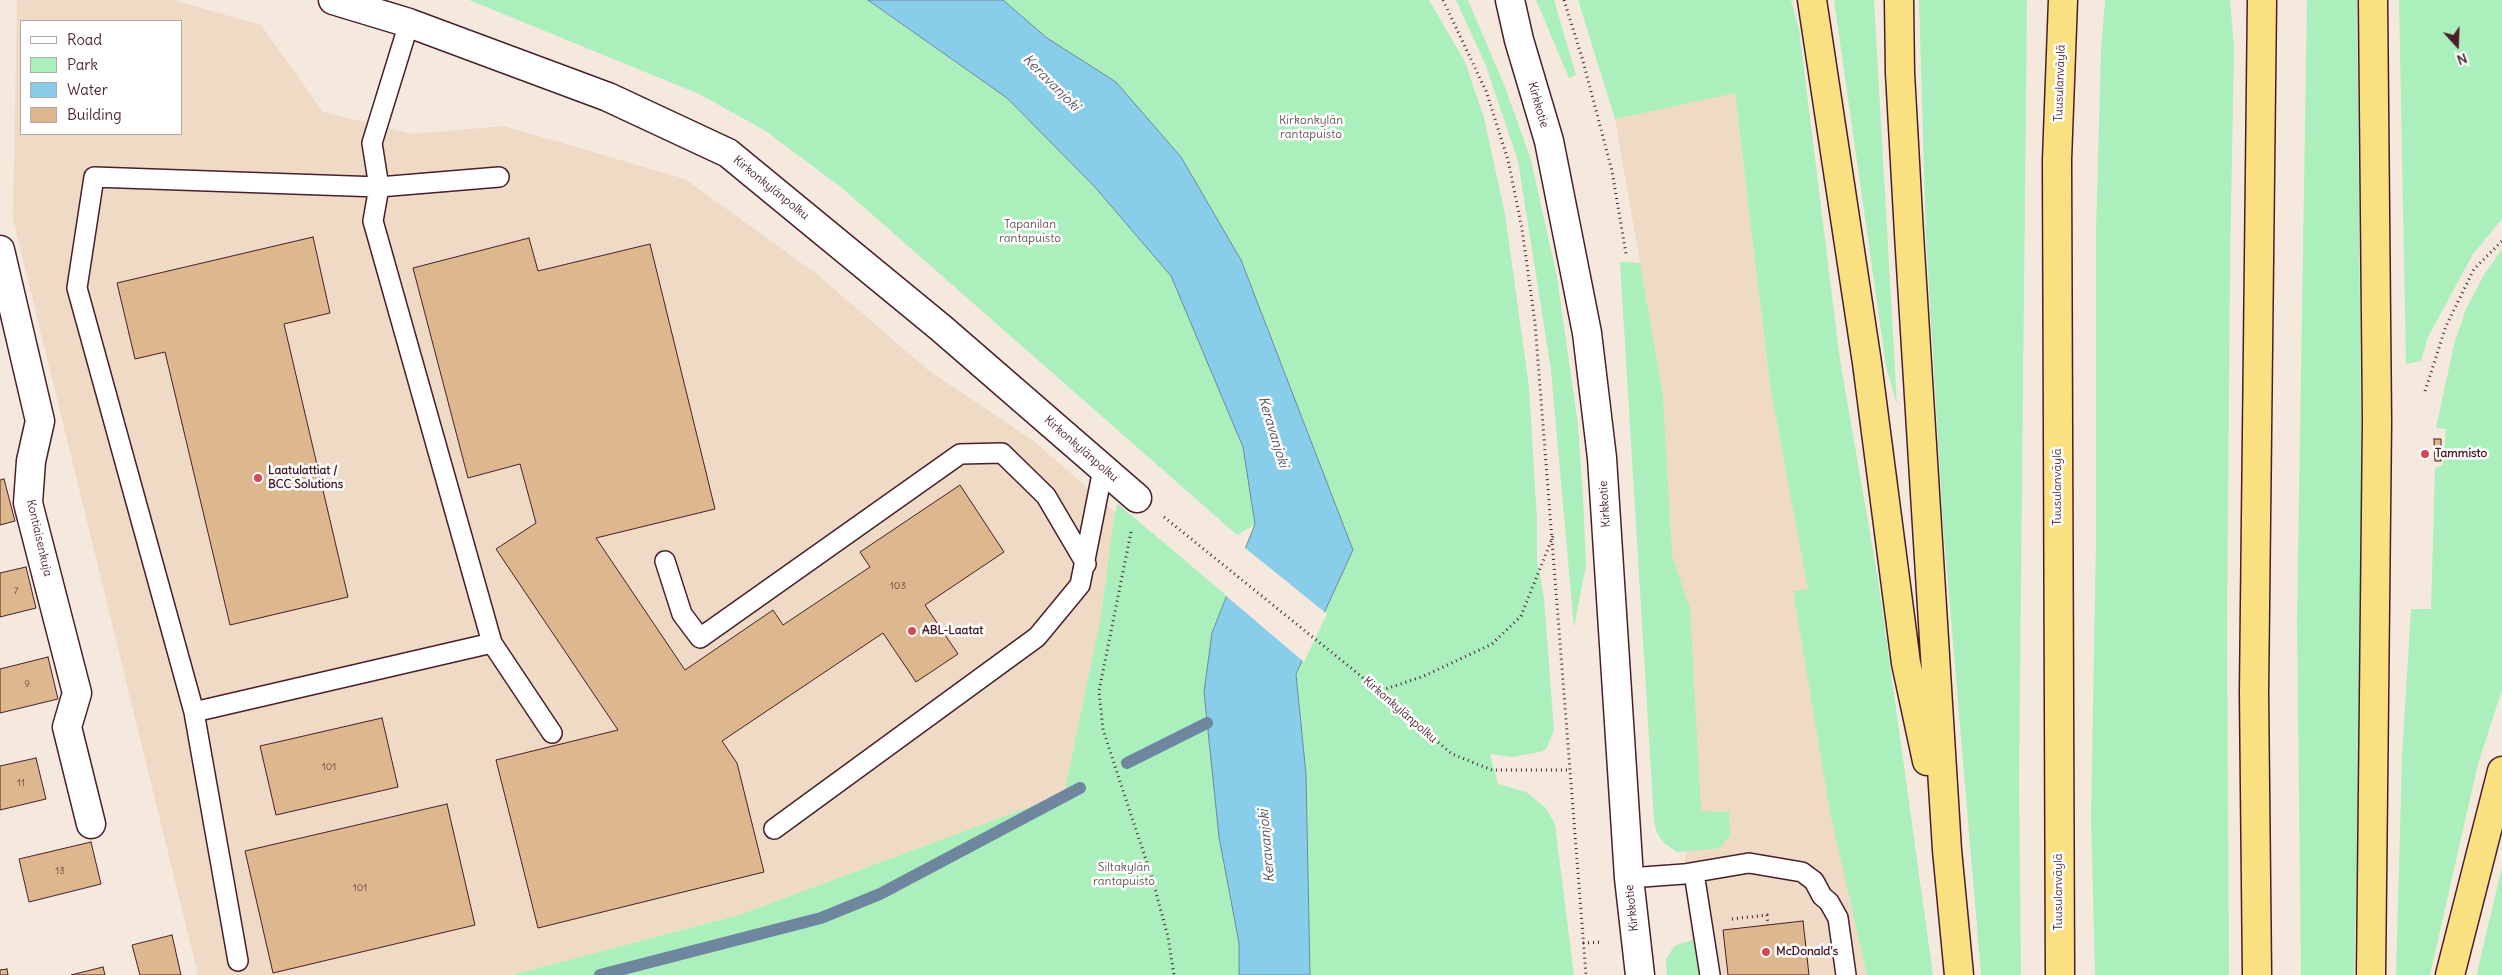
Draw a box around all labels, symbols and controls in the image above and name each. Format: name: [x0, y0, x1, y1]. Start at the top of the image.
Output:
legend: [20, 20, 182, 135]
north arrow: [2432, 20, 2482, 70]
text: Road: [67, 30, 102, 49]
street label: Tuusulanväylä: [2051, 44, 2069, 122]
text: N: [2455, 49, 2470, 69]
water label: Keravanjoki: [1019, 51, 1083, 115]
text: Park: [67, 55, 98, 74]
text: Water: [67, 80, 108, 99]
street label: Kirkkotie: [1525, 80, 1551, 130]
text: Building: [67, 105, 122, 124]
park label: Kirkonkylän rantapuisto: [1279, 114, 1343, 142]
street label: Kirkonkylänpolku: [730, 153, 812, 223]
park label: Tapanilan rantapuisto: [999, 218, 1061, 246]
water label: Keravanjoki: [1254, 394, 1292, 470]
street label: Kirkonkylänpolku: [1041, 413, 1121, 485]
place label: Tammisto: [2435, 447, 2487, 461]
street label: Tuusulanväylä: [2051, 448, 2065, 526]
marker: Tammisto: [2419, 448, 2431, 460]
place label: Laatulattiat / BCC Solutions: [268, 464, 343, 492]
marker: Laatulattiat / BCC Solutions: [252, 472, 264, 484]
street label: Kirkkotie: [1596, 480, 1614, 528]
street label: Kontiaisenkuja: [23, 498, 55, 578]
house number: 103: [890, 580, 906, 592]
house number: 7: [14, 585, 18, 597]
place label: ABL-Laatat: [922, 624, 983, 638]
marker: ABL-Laatat: [906, 625, 918, 637]
street label: Kirkonkylänpolku: [1360, 674, 1440, 746]
house number: 9: [24, 678, 30, 690]
house number: 101: [322, 761, 336, 773]
house number: 11: [17, 777, 25, 789]
water label: Keravanjoki: [1255, 809, 1279, 883]
street label: Tuusulanväylä: [2052, 853, 2066, 931]
park label: Siltakylän rantapuisto: [1093, 861, 1155, 889]
house number: 13: [55, 865, 65, 877]
house number: 101: [353, 882, 367, 894]
street label: Kirkkotie: [1622, 884, 1642, 932]
place label: McDonald's: [1776, 945, 1838, 959]
marker: McDonald's: [1760, 946, 1772, 958]

